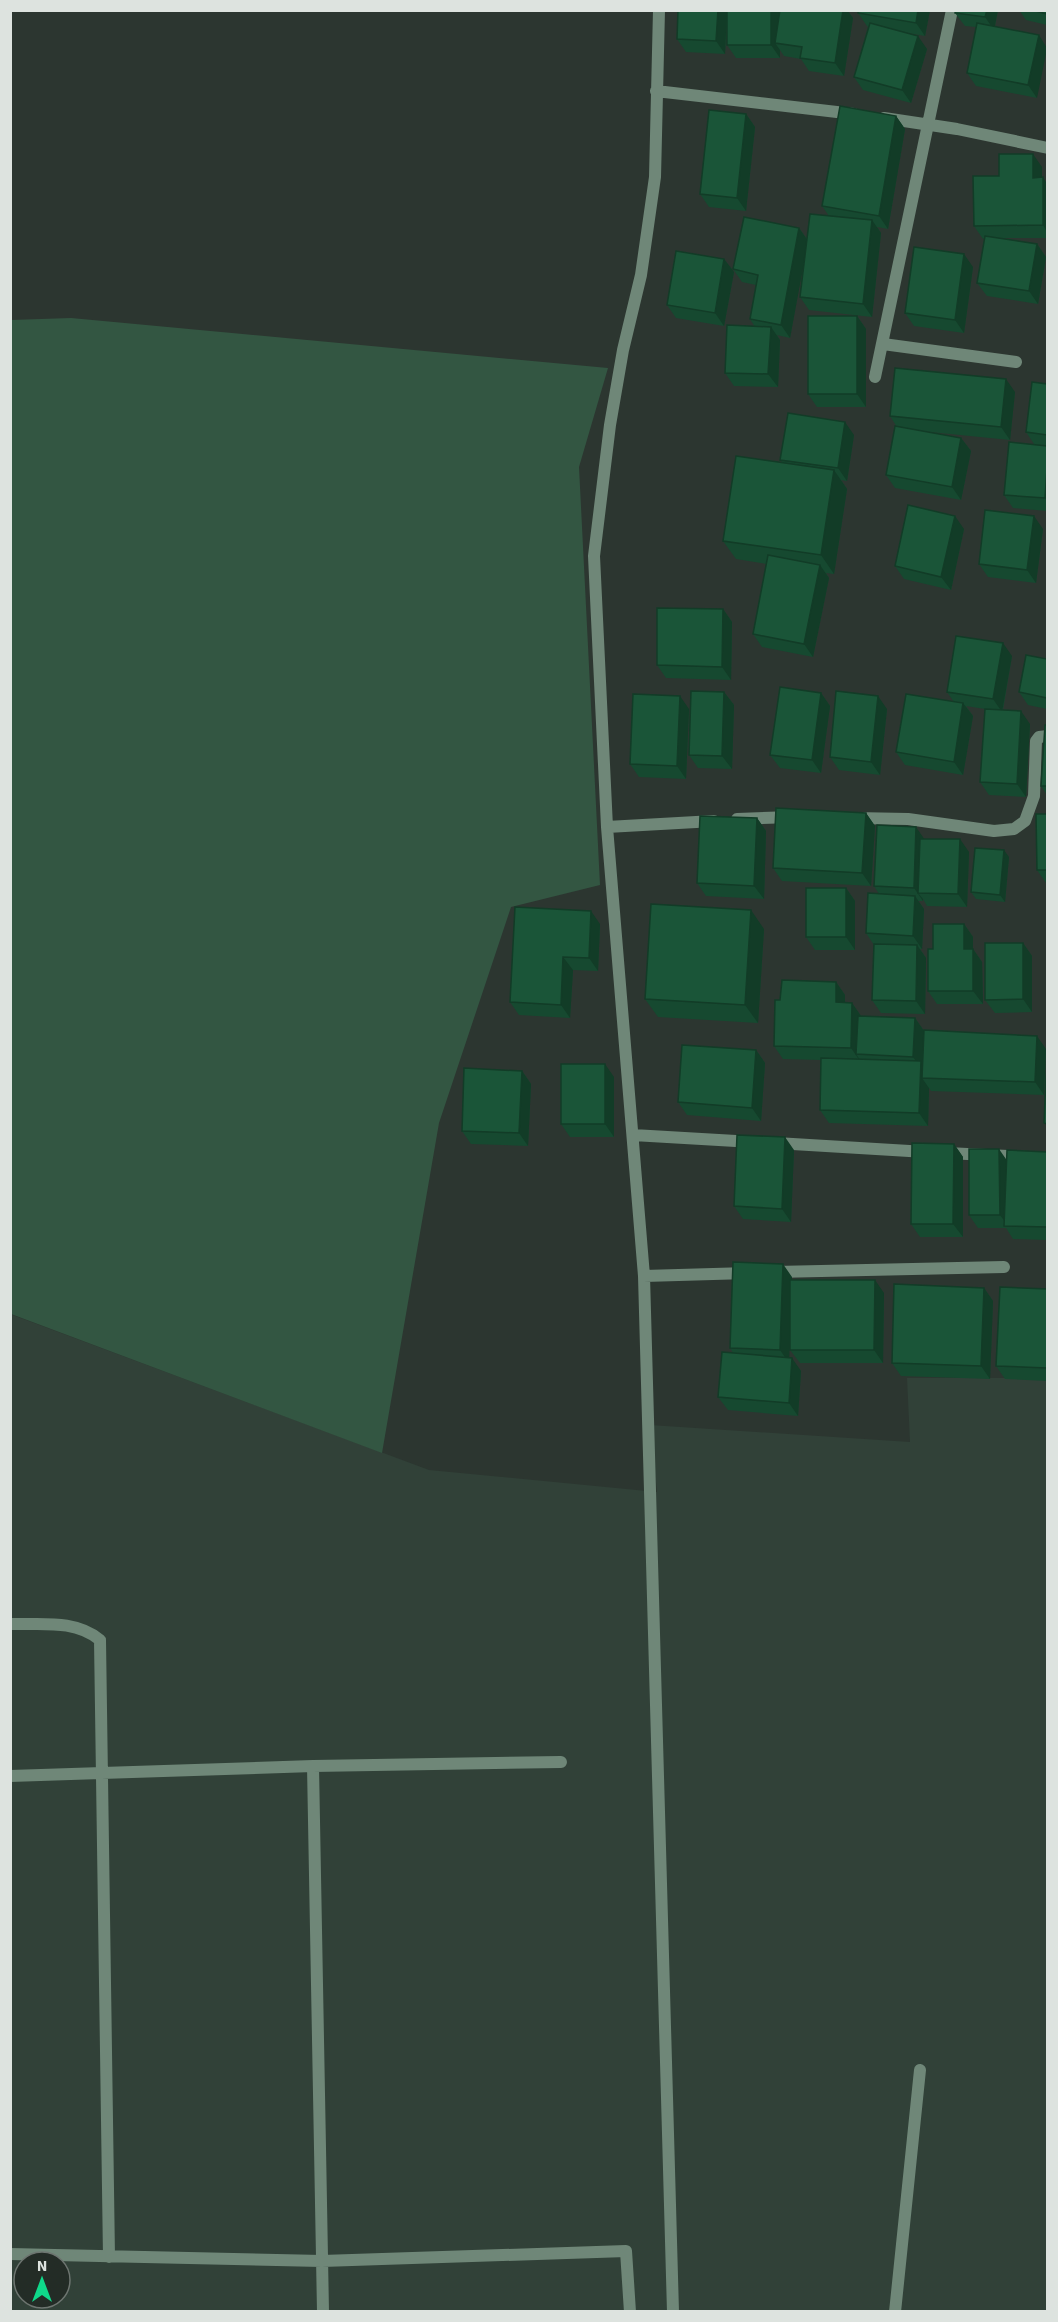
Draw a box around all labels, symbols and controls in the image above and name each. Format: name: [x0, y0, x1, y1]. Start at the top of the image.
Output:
north arrow: [12, 2250, 72, 2310]
text: N: [37, 2255, 47, 2277]

